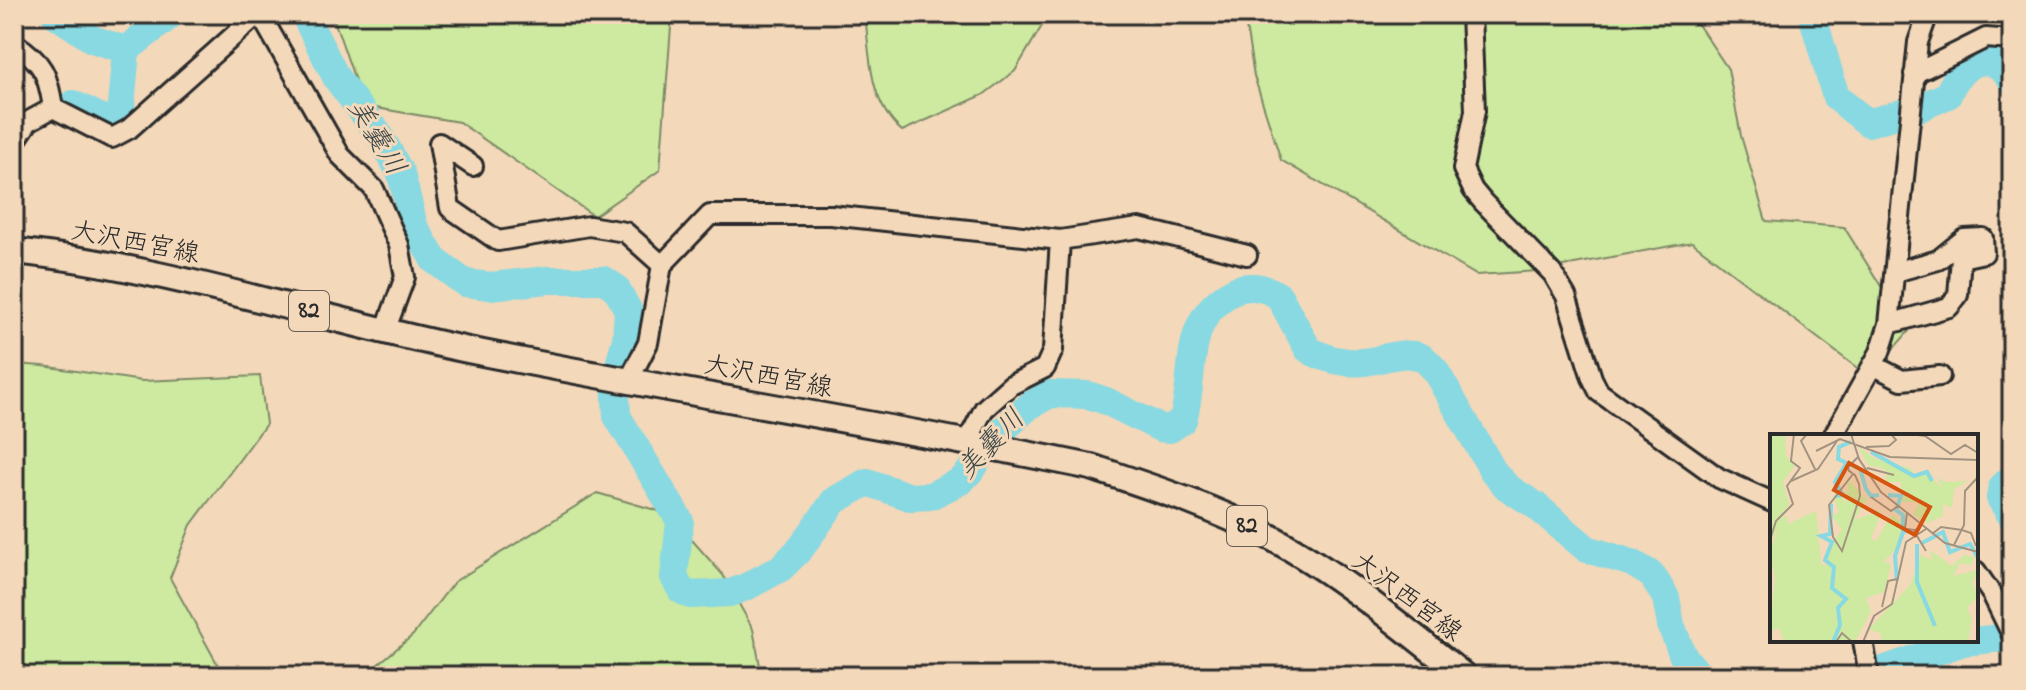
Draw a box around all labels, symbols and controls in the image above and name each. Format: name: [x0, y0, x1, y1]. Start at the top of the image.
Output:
water label: 美嚢川: [336, 91, 414, 185]
street label: 大沢西宮線: [68, 213, 202, 275]
road number: 82: [289, 291, 329, 331]
street label: 大沢西宮線: [701, 347, 835, 409]
water label: 美嚢川: [948, 401, 1036, 489]
inset map: [1770, 434, 1978, 642]
road number: 82: [1227, 506, 1267, 546]
street label: 大沢西宮線: [1343, 544, 1469, 652]

